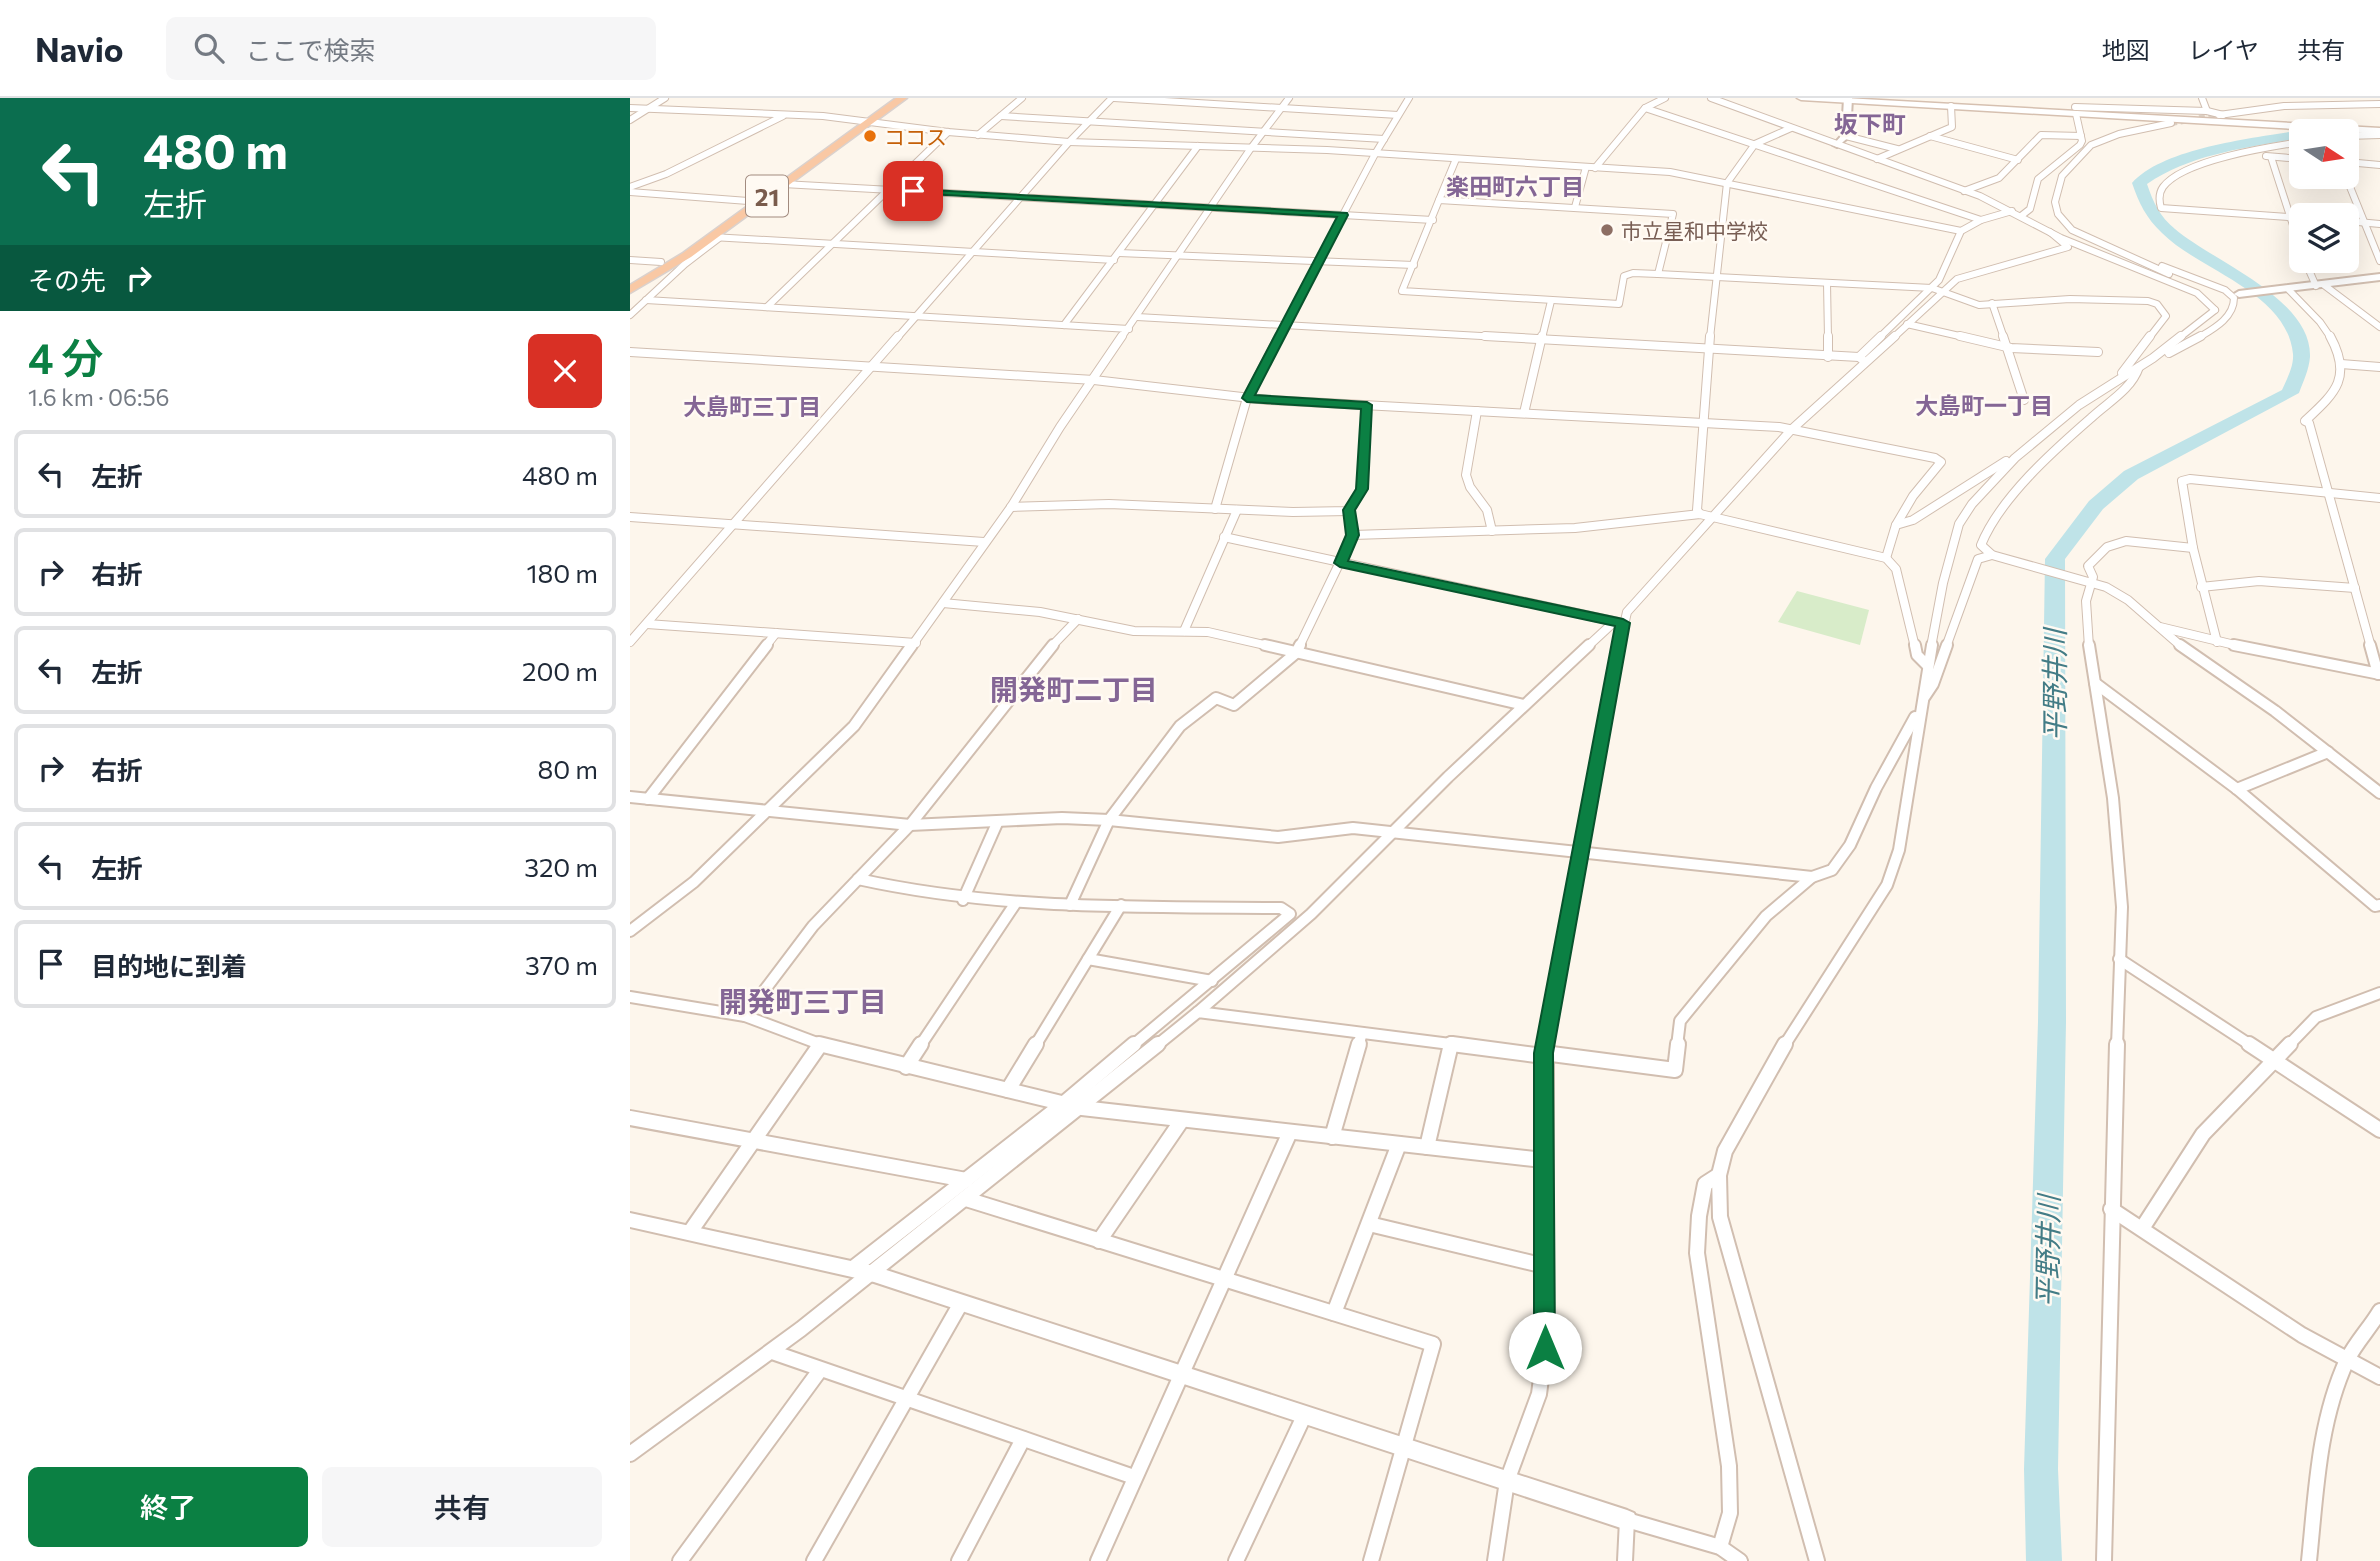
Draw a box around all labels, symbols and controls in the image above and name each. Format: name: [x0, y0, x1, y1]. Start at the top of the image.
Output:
search box: [166, 17, 656, 80]
text: Navio: [35, 28, 124, 69]
icon: search: [190, 29, 228, 67]
text: ここで検索: [246, 34, 376, 65]
text: 地図: [2102, 35, 2150, 64]
text: レイヤ: [2188, 35, 2259, 64]
text: 共有: [2297, 35, 2345, 64]
district label: 坂下町: [1834, 109, 1906, 138]
text: 480 m: [143, 119, 288, 179]
north arrow: [2289, 119, 2359, 189]
map controls: [2289, 119, 2359, 273]
place label: ココス: [884, 124, 947, 149]
icon: left: [28, 126, 119, 217]
marker: ココス: [862, 128, 878, 144]
pin: [883, 161, 943, 221]
icon: arrive: [894, 172, 932, 210]
district label: 楽田町六丁目: [1446, 172, 1584, 200]
road number: 21: [746, 176, 788, 216]
text: 左折: [143, 183, 207, 223]
button: layers: [2289, 203, 2359, 273]
place label: 市立星和中学校: [1621, 218, 1768, 243]
marker: 市立星和中学校: [1599, 222, 1615, 238]
icon: right: [120, 259, 158, 297]
text: その先: [28, 264, 106, 295]
text: 4 分: [28, 331, 104, 383]
button: close: [528, 334, 602, 408]
text: 1.6 km · 06:56: [28, 383, 170, 411]
district label: 大島町一丁目: [1915, 391, 2053, 419]
district label: 大島町三丁目: [683, 392, 821, 420]
icon: left: [32, 455, 70, 493]
text: 480 m: [522, 459, 598, 490]
text: 左折: [91, 460, 143, 491]
icon: right: [32, 553, 70, 591]
text: 180 m: [526, 557, 598, 588]
text: 右折: [91, 558, 143, 589]
water label: 平野井川: [2037, 626, 2071, 741]
icon: left: [32, 651, 70, 689]
text: 200 m: [522, 655, 598, 686]
text: 左折: [91, 656, 143, 687]
district label: 開発町二丁目: [990, 672, 1158, 706]
icon: right: [32, 749, 70, 787]
text: 80 m: [538, 753, 598, 784]
text: 右折: [91, 754, 143, 785]
icon: left: [32, 847, 70, 885]
text: 320 m: [524, 851, 598, 882]
text: 左折: [91, 852, 143, 883]
icon: arrive: [32, 945, 70, 983]
text: 370 m: [525, 949, 598, 980]
text: 目的地に到着: [91, 950, 247, 981]
district label: 開発町三丁目: [719, 984, 887, 1018]
water label: 平野井川: [2029, 1192, 2065, 1307]
position arrow: [1508, 1311, 1582, 1385]
button: 終了: [28, 1467, 308, 1547]
button: 共有: [322, 1467, 602, 1547]

